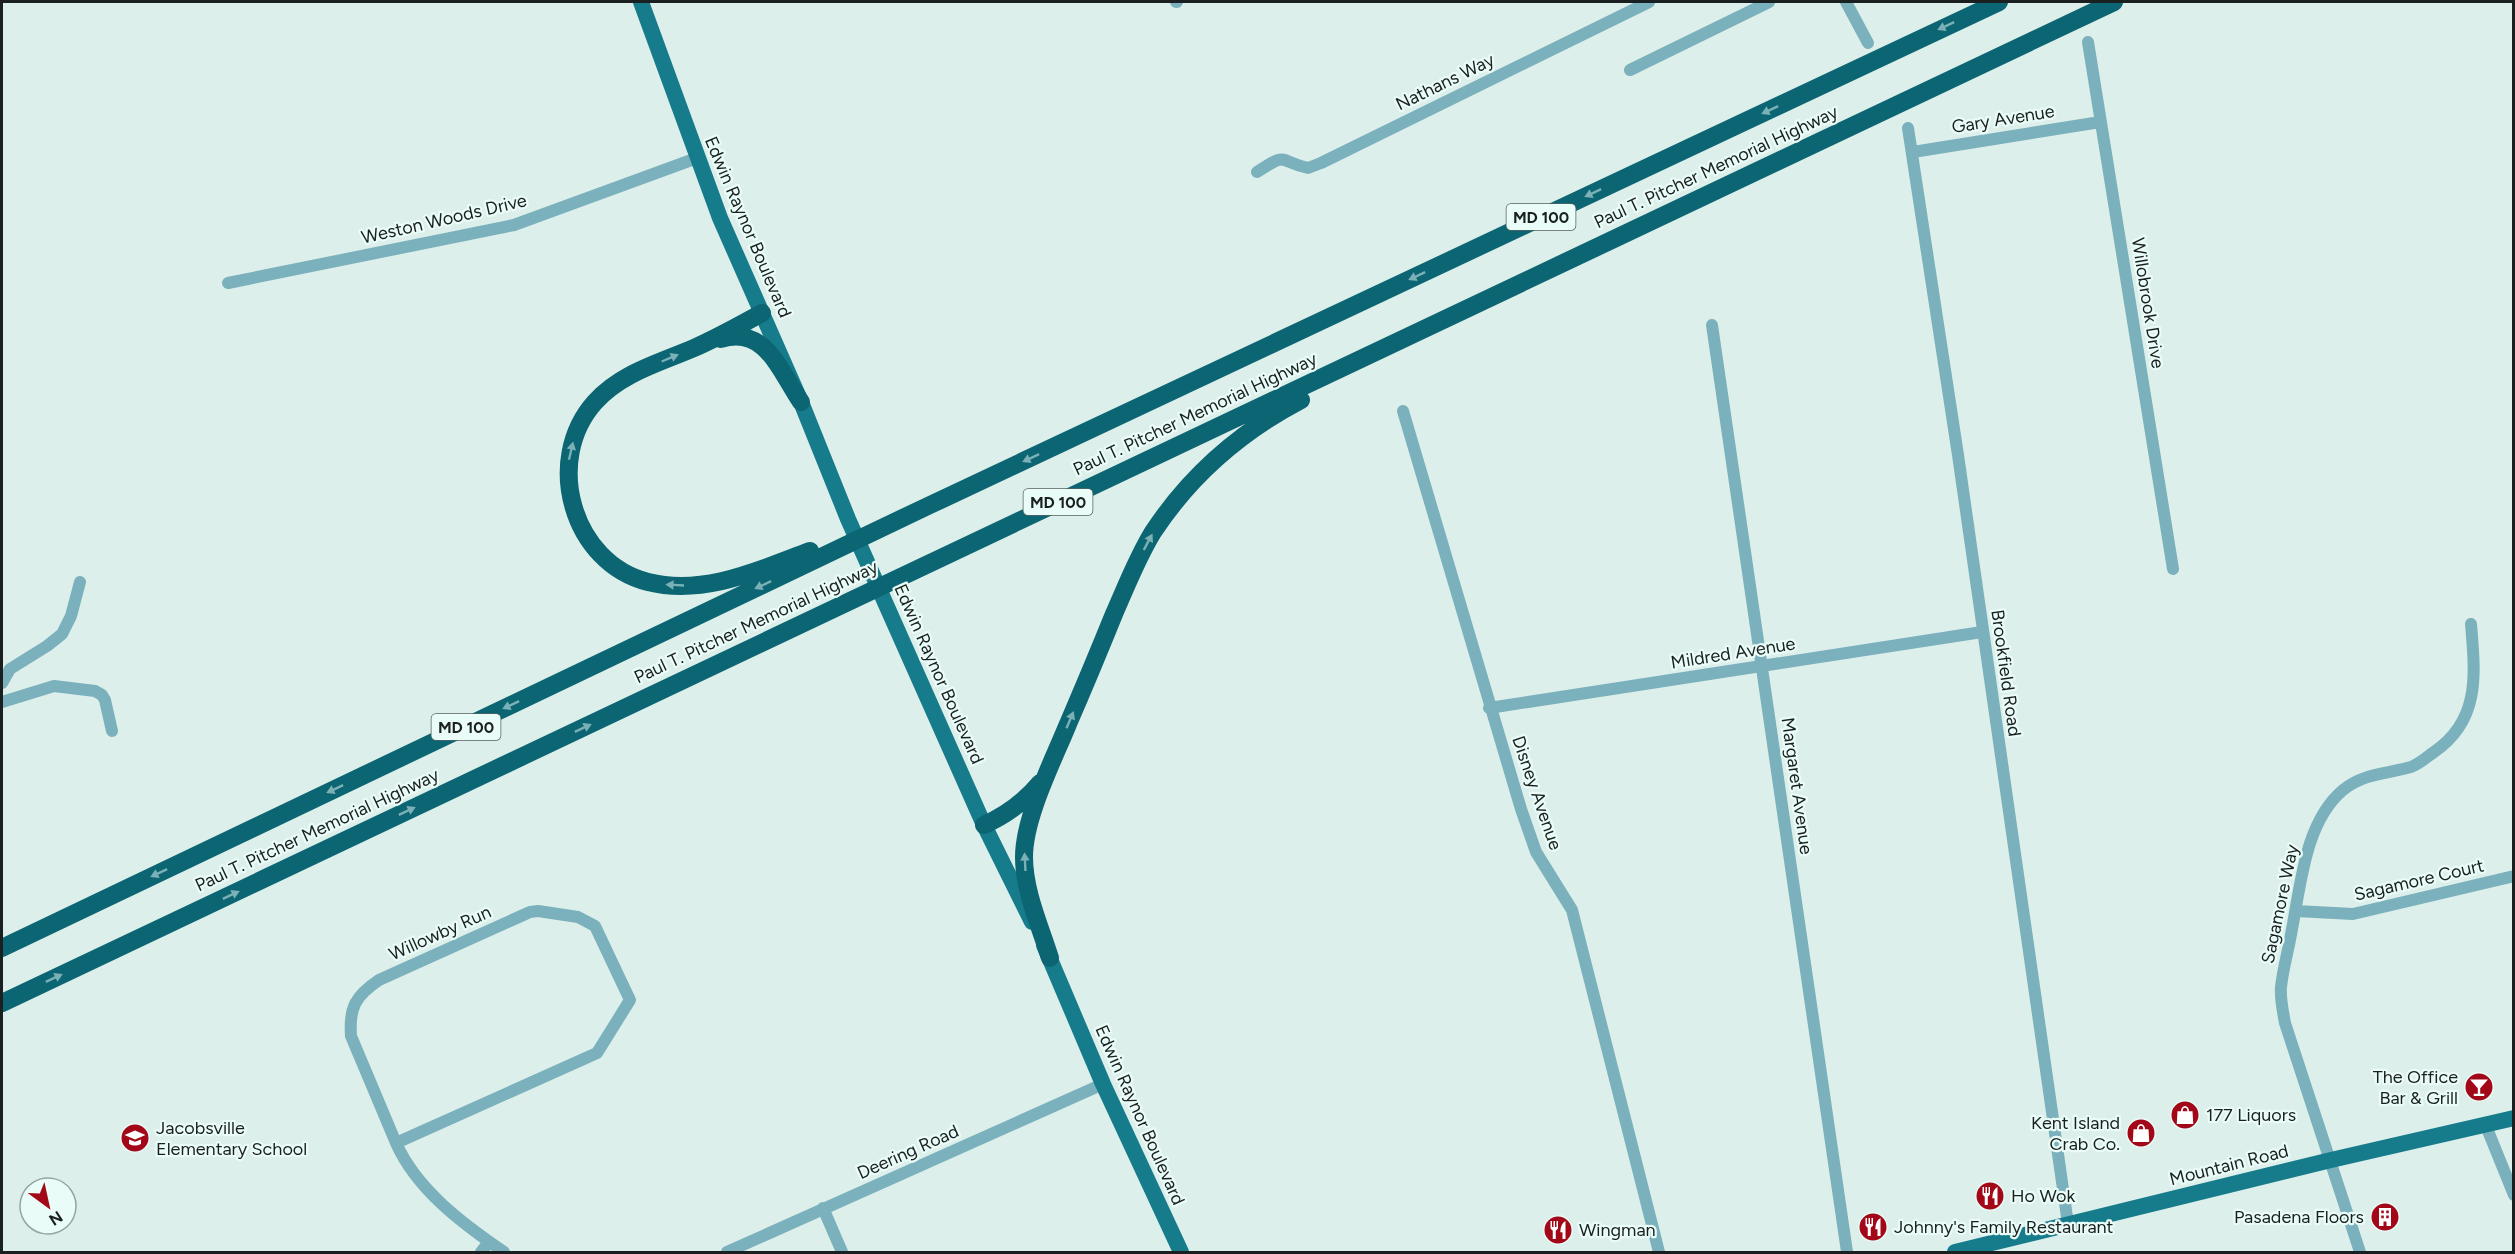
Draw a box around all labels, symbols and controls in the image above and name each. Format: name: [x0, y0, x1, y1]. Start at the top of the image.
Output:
one-way arrow: [1938, 22, 1955, 31]
street label: Nathans Way: [1392, 48, 1498, 115]
street label: Paul T. Pitcher Memorial Highway: [1590, 100, 1842, 233]
street label: Gary Avenue: [1950, 100, 2056, 138]
one-way arrow: [1761, 105, 1778, 114]
street label: Edwin Raynor Boulevard: [700, 133, 796, 321]
one-way arrow: [1585, 188, 1602, 197]
street label: Weston Woods Drive: [359, 189, 529, 249]
road number: MD 100: [1506, 204, 1576, 230]
street label: Willobrook Drive: [2127, 236, 2169, 370]
one-way arrow: [1408, 271, 1425, 280]
street label: Paul T. Pitcher Memorial Highway: [1069, 347, 1321, 480]
one-way arrow: [661, 353, 679, 363]
one-way arrow: [567, 442, 577, 461]
one-way arrow: [1023, 453, 1040, 462]
road number: MD 100: [1024, 489, 1092, 515]
one-way arrow: [1143, 533, 1153, 550]
street label: Paul T. Pitcher Memorial Highway: [630, 555, 882, 688]
one-way arrow: [666, 580, 685, 589]
one-way arrow: [755, 580, 772, 589]
street label: Edwin Raynor Boulevard: [889, 581, 989, 767]
street label: Brookfield Road: [1986, 608, 2026, 738]
street label: Mildred Avenue: [1669, 632, 1797, 674]
one-way arrow: [503, 700, 520, 709]
one-way arrow: [1065, 711, 1075, 729]
road number: MD 100: [432, 714, 500, 740]
street label: Margaret Avenue: [1776, 716, 1818, 856]
one-way arrow: [574, 723, 591, 732]
street label: Disney Avenue: [1507, 733, 1567, 853]
street label: Paul T. Pitcher Memorial Highway: [191, 763, 443, 896]
one-way arrow: [327, 784, 344, 793]
one-way arrow: [398, 807, 415, 816]
street label: Sagamore Way: [2257, 842, 2303, 966]
one-way arrow: [1020, 852, 1030, 871]
street label: Sagamore Court: [2352, 854, 2486, 906]
one-way arrow: [151, 868, 168, 877]
one-way arrow: [222, 890, 239, 899]
street label: Willowby Run: [386, 901, 494, 965]
one-way arrow: [46, 974, 63, 983]
street label: Edwin Raynor Boulevard: [1090, 1022, 1190, 1208]
place label: The Office Bar & Grill: [2373, 1066, 2458, 1109]
bar icon: The Office Bar & Grill: [2463, 1071, 2495, 1103]
shop icon: 177 Liquors: [2169, 1099, 2201, 1131]
place label: 177 Liquors: [2206, 1104, 2296, 1126]
place label: Kent Island Crab Co.: [2031, 1112, 2120, 1155]
place label: Jacobsville Elementary School: [156, 1117, 307, 1160]
shop icon: Kent Island Crab Co.: [2125, 1117, 2157, 1149]
street label: Deering Road: [854, 1120, 962, 1184]
school or university icon: Jacobsville Elementary School: [119, 1122, 151, 1154]
street label: Mountain Road: [2167, 1140, 2291, 1190]
north arrow: [18, 1176, 78, 1236]
restaurant icon: Ho Wok: [1974, 1180, 2006, 1212]
place label: Ho Wok: [2011, 1185, 2075, 1207]
building icon: Pasadena Floors: [2369, 1201, 2401, 1233]
place label: Pasadena Floors: [2234, 1206, 2364, 1228]
text: N: [46, 1207, 66, 1229]
restaurant icon: Johnny's Family Restaurant: [1857, 1211, 1889, 1243]
restaurant icon: Wingman: [1542, 1214, 1574, 1246]
place label: Johnny's Family Restaurant: [1894, 1216, 2114, 1238]
place label: Wingman: [1579, 1219, 1656, 1241]

